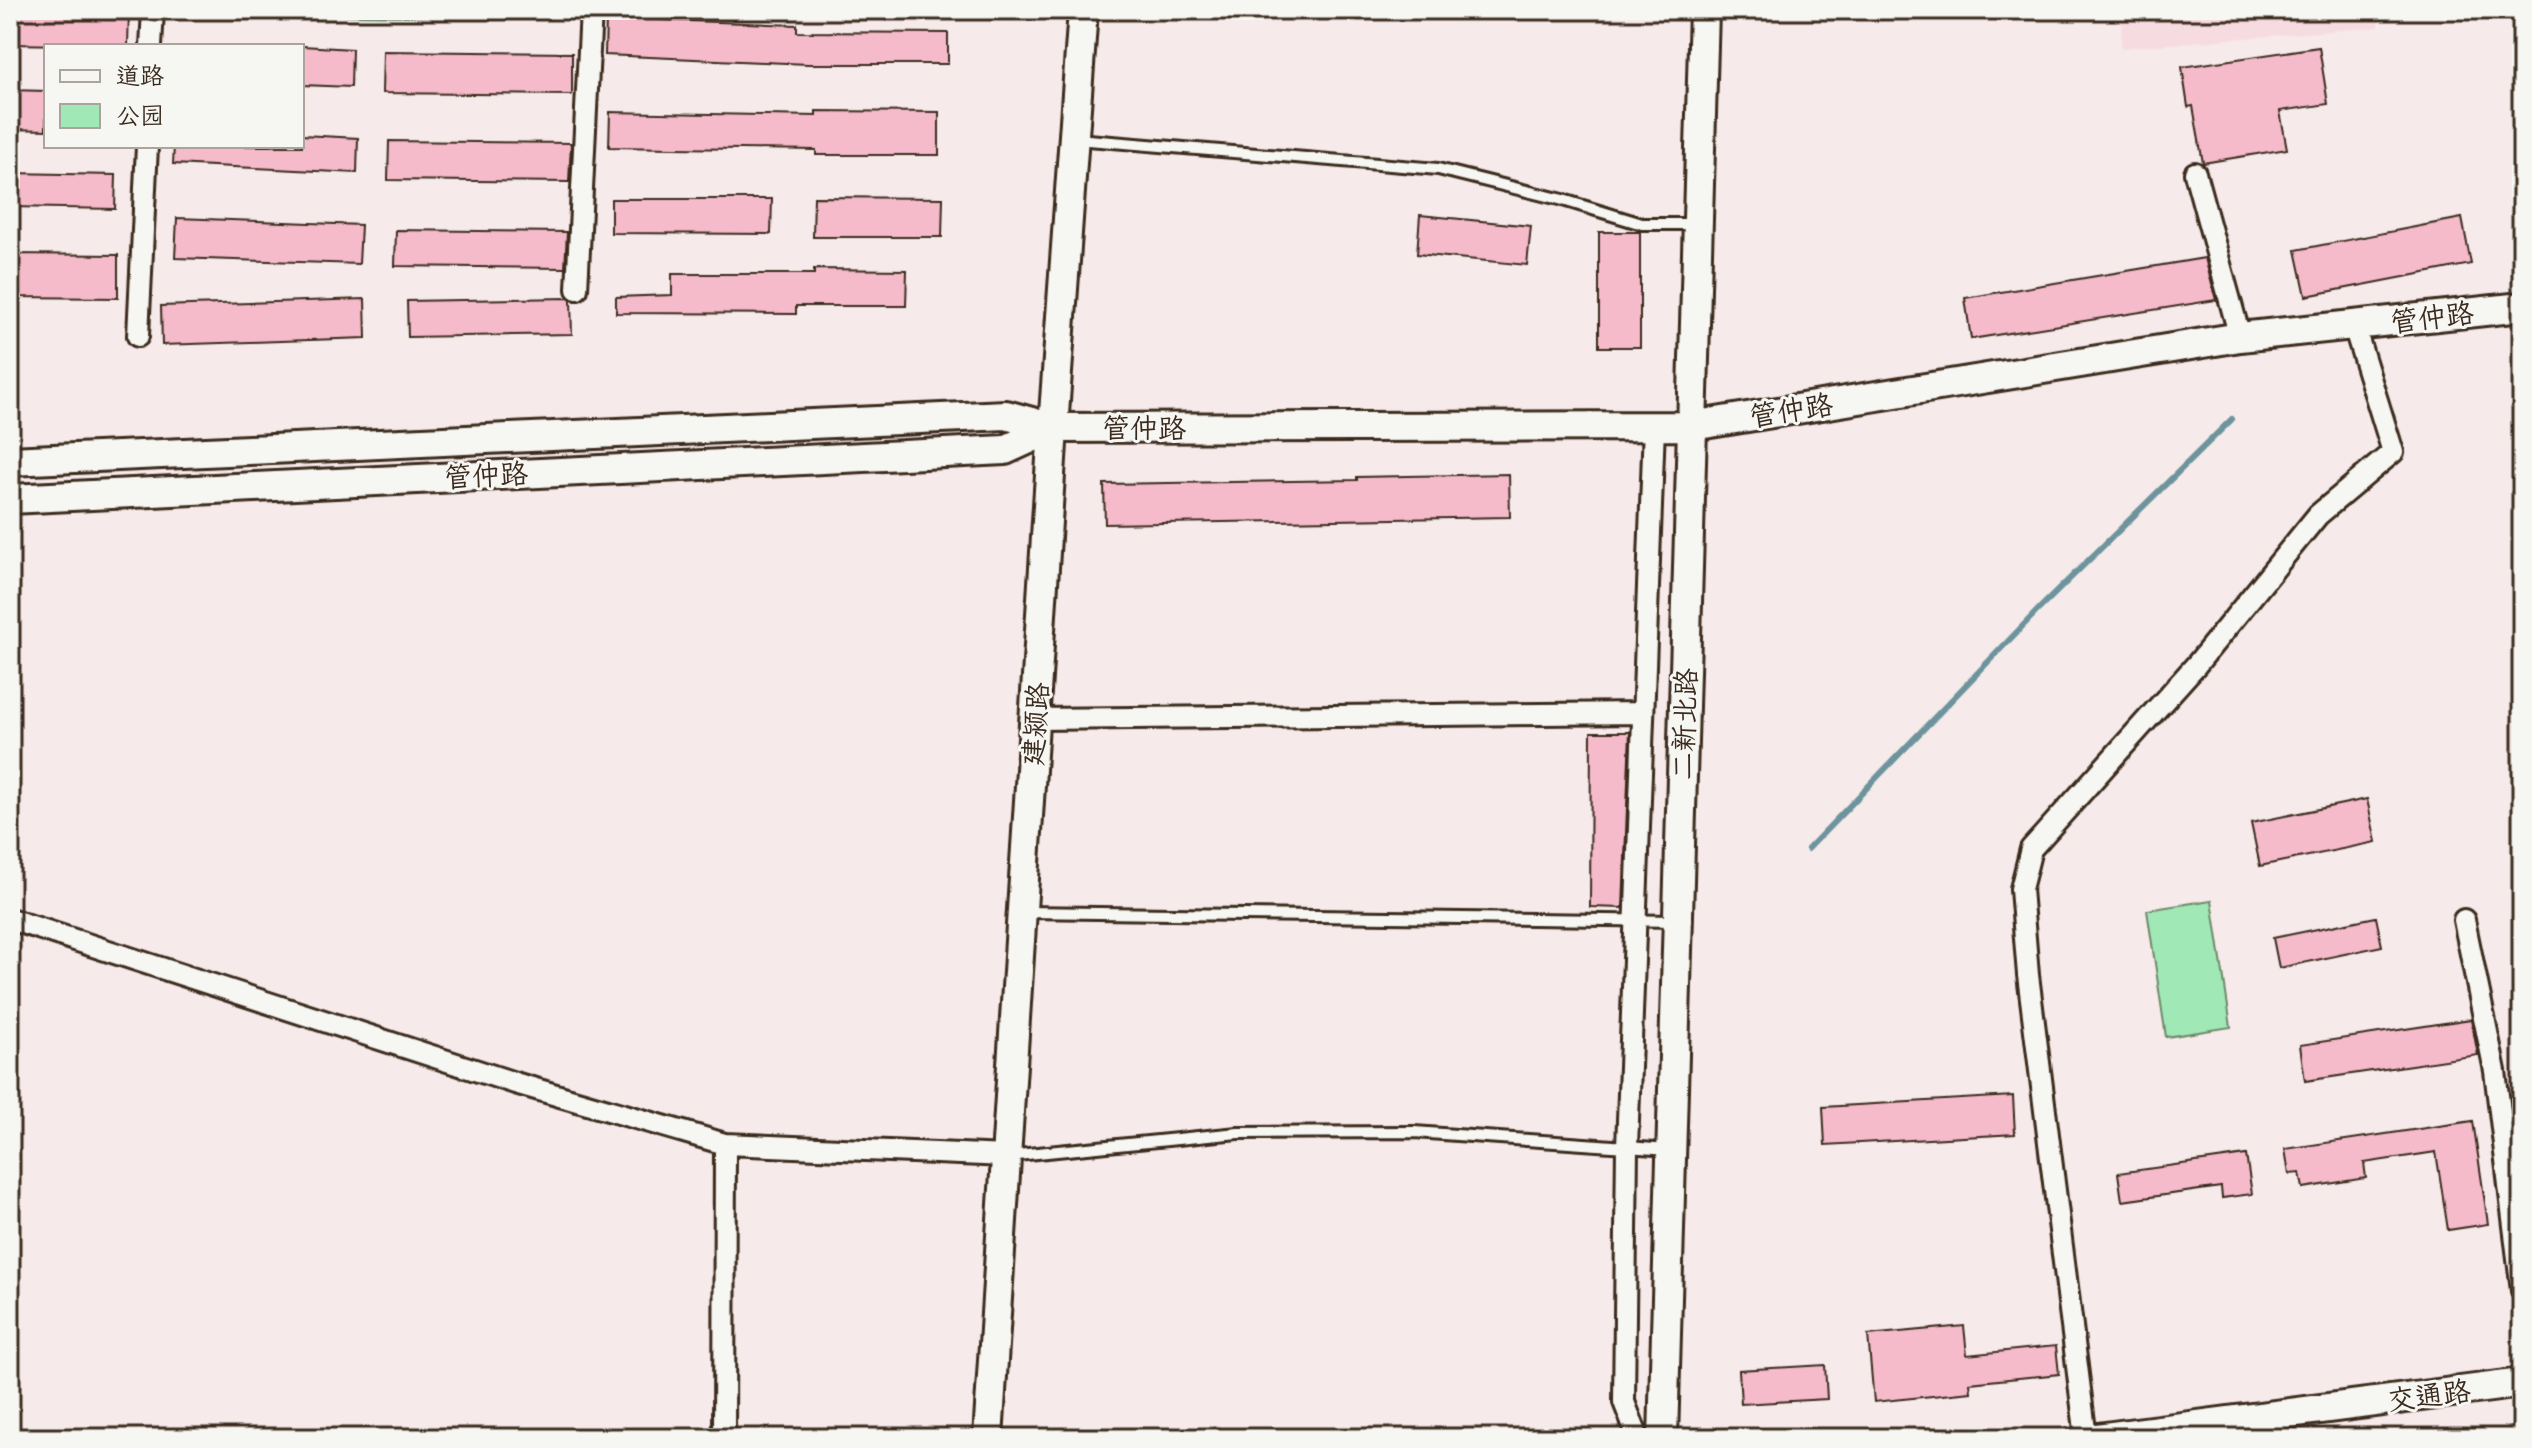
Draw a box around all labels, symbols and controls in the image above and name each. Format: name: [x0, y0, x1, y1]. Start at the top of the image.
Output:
legend: [44, 44, 304, 148]
text: 道路: [116, 62, 164, 91]
text: 公园: [116, 102, 164, 131]
street label: 管仲路: [2388, 296, 2476, 341]
street label: 管仲路: [1747, 388, 1835, 435]
street label: 管仲路: [1102, 412, 1186, 447]
street label: 管仲路: [443, 457, 529, 496]
street label: 二新北路: [1666, 667, 1705, 781]
street label: 建颍路: [1016, 681, 1057, 767]
street label: 交通路: [2385, 1374, 2473, 1419]

